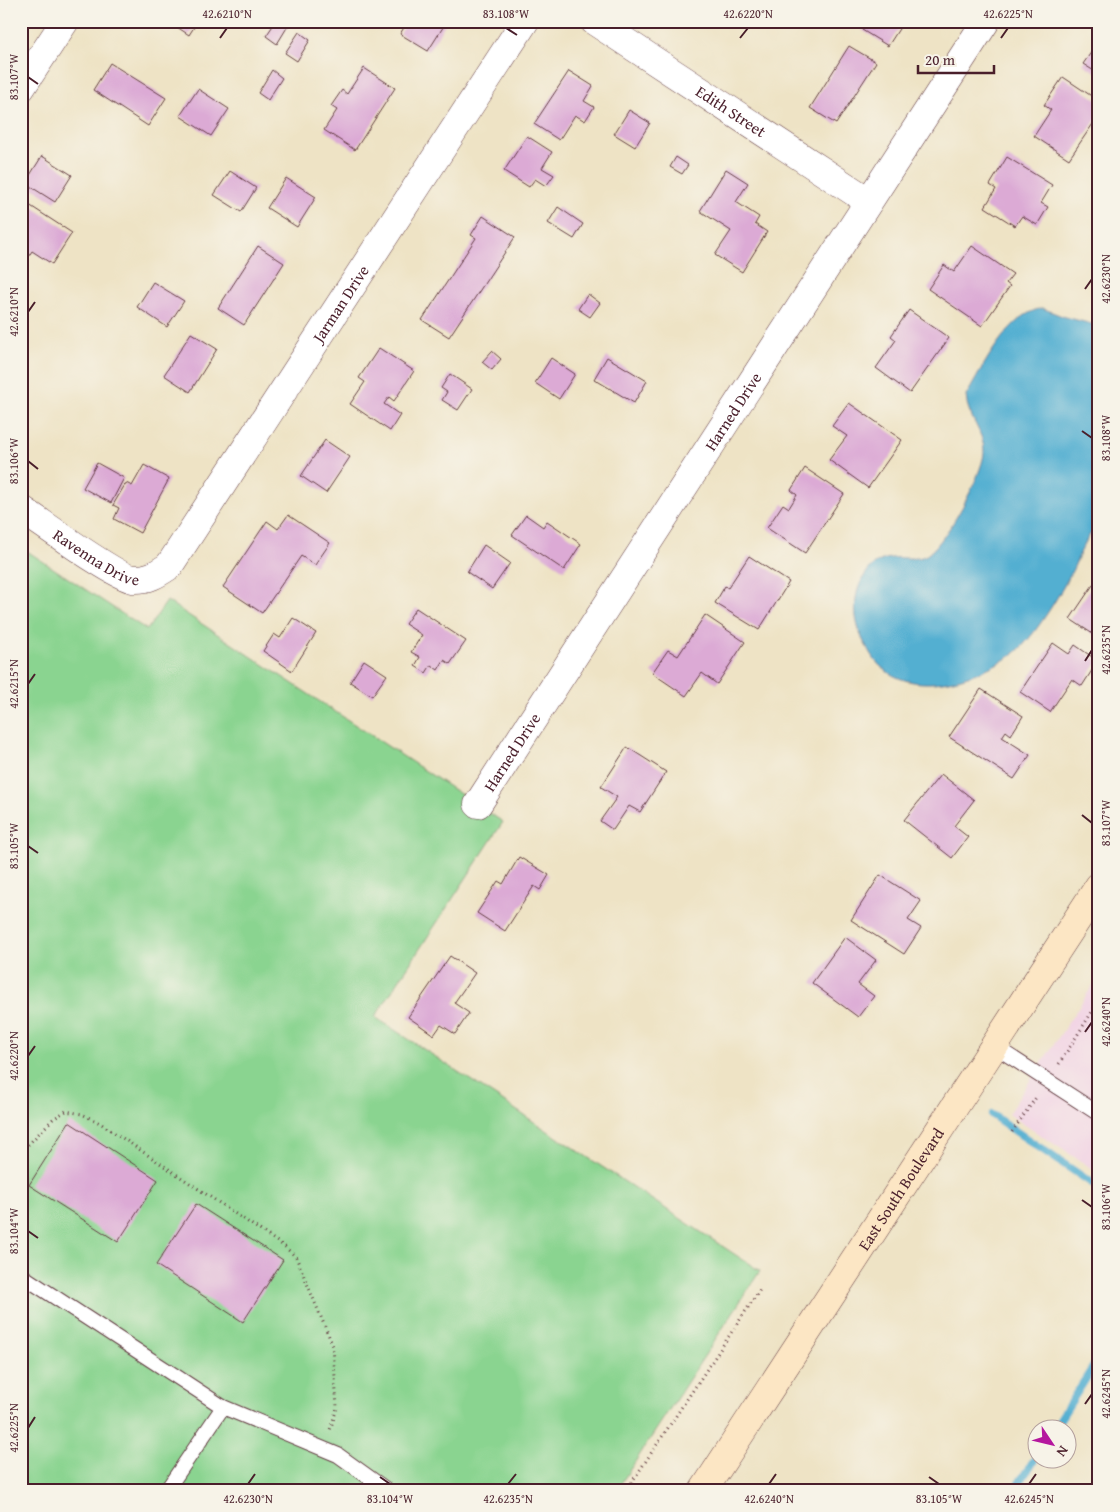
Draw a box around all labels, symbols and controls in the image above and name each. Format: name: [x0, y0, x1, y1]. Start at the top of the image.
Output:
text: 42.6210°N: [202, 5, 252, 22]
text: 83.108°W: [483, 5, 530, 22]
text: 42.6220°N: [723, 5, 773, 22]
text: 42.6225°N: [983, 5, 1033, 22]
scale bar: [918, 42, 994, 74]
text: 20 m: [925, 49, 956, 70]
text: 83.107°W: [5, 53, 22, 100]
street label: Edith Street: [691, 79, 771, 143]
text: 42.6230°N: [1097, 254, 1114, 304]
street label: Jarman Drive: [305, 260, 375, 349]
text: 42.6210°N: [5, 287, 22, 337]
street label: Harned Drive: [698, 367, 767, 455]
text: 83.108°W: [1097, 414, 1114, 461]
text: 83.106°W: [5, 437, 22, 484]
street label: Ravenna Drive: [48, 523, 139, 591]
text: 42.6235°N: [1097, 625, 1114, 675]
text: 42.6215°N: [5, 659, 22, 709]
street label: Harned Drive: [477, 708, 546, 796]
text: 83.107°W: [1097, 799, 1114, 846]
text: 83.105°W: [5, 822, 22, 869]
text: 42.6240°N: [1097, 997, 1114, 1047]
text: 42.6220°N: [5, 1031, 22, 1081]
street label: East South Boulevard: [852, 1123, 950, 1255]
text: 83.106°W: [1097, 1183, 1114, 1230]
text: 83.104°W: [5, 1207, 22, 1254]
text: 42.6245°N: [1097, 1369, 1114, 1419]
text: 42.6225°N: [5, 1403, 22, 1453]
north arrow: [1028, 1420, 1078, 1470]
text: N: [1051, 1442, 1074, 1462]
text: 42.6230°N: [223, 1490, 273, 1507]
text: 83.104°W: [367, 1490, 414, 1507]
text: 42.6235°N: [483, 1490, 533, 1507]
text: 42.6240°N: [744, 1490, 794, 1507]
text: 83.105°W: [916, 1490, 963, 1507]
text: 42.6245°N: [1004, 1490, 1054, 1507]

